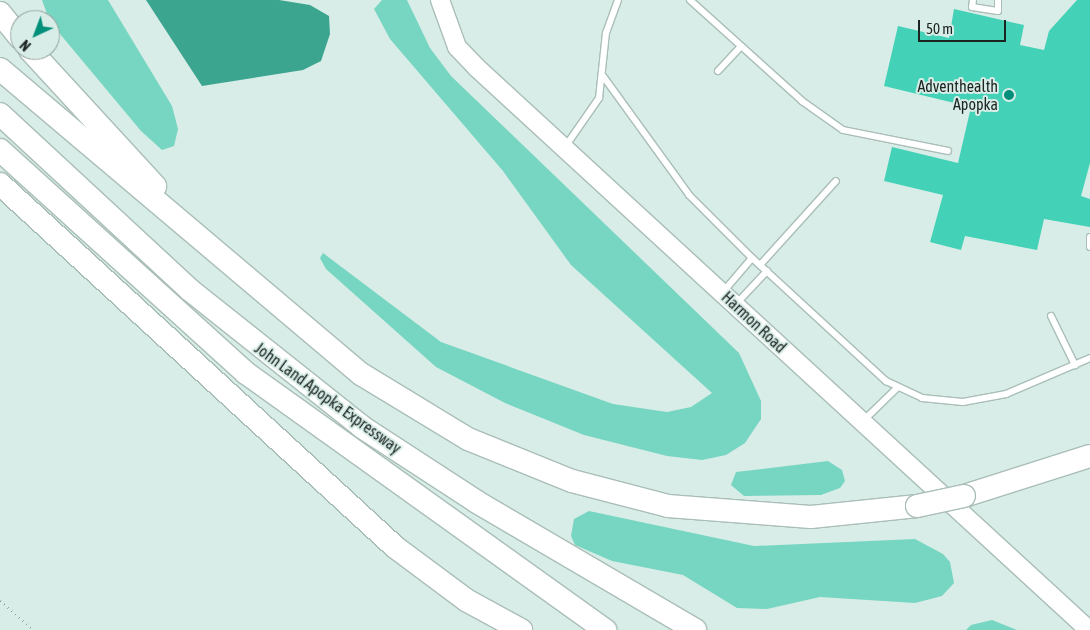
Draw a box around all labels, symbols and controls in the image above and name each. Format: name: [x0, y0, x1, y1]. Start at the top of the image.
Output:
north arrow: [10, 10, 60, 60]
scale bar: [920, 10, 1008, 42]
text: 50 m: [926, 20, 953, 37]
text: N: [17, 37, 34, 54]
place label: Adventhealth Apopka: [917, 76, 998, 114]
marker: Adventhealth Apopka: [1002, 88, 1016, 102]
street label: Harmon Road: [718, 287, 790, 357]
street label: John Land Apopka Expressway: [251, 338, 405, 458]

